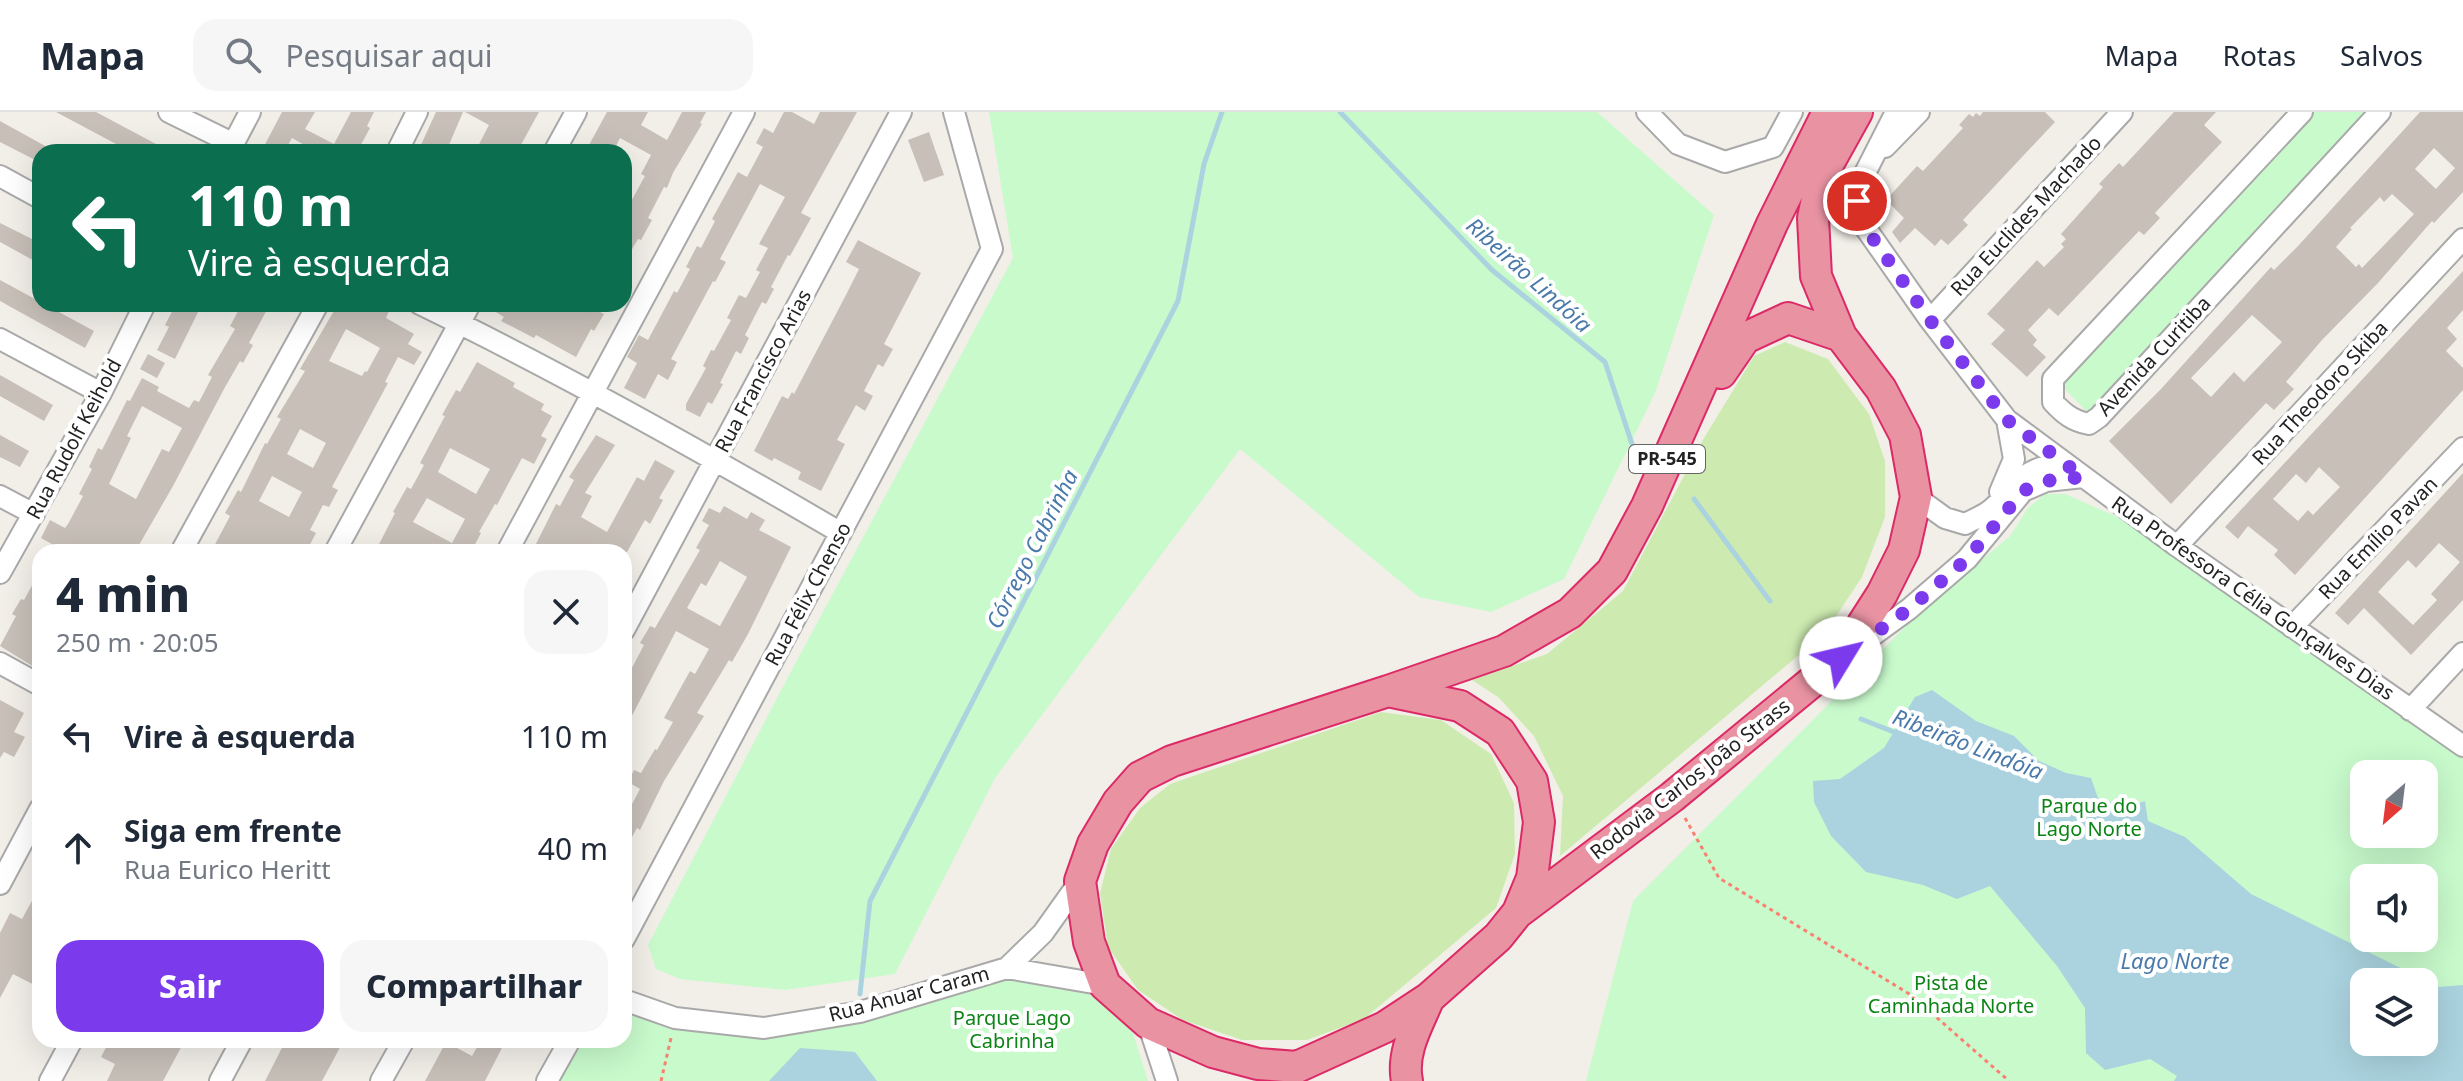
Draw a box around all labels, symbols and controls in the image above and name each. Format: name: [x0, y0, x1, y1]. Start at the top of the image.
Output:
search box: [193, 19, 753, 91]
text: Mapa: [40, 29, 145, 81]
icon: search: [221, 33, 265, 77]
text: Pesquisar aqui: [285, 35, 493, 76]
text: Mapa: [2104, 36, 2179, 74]
text: Rotas: [2223, 36, 2296, 74]
text: Salvos: [2340, 36, 2423, 74]
street label: Rua Euclides Machado: [1944, 130, 2107, 302]
text: 110 m: [188, 166, 353, 242]
pin: [1823, 167, 1891, 235]
icon: left: [56, 176, 160, 280]
icon: arrive: [1835, 179, 1879, 223]
water label: Ribeirão Lindóia: [1461, 210, 1599, 339]
text: Vire à esquerda: [188, 238, 451, 287]
street label: Rua Francisco Arias: [708, 284, 817, 457]
street label: Avenida Curitiba: [2091, 290, 2216, 421]
street label: Rua Theodoro Skiba: [2246, 315, 2394, 471]
street label: Rua Rudolf Keihold: [20, 354, 127, 524]
road number: PR-545: [1629, 445, 1705, 473]
water label: Córrego Cabrinha: [978, 463, 1084, 633]
street label: Rua Emílio Pavan: [2312, 470, 2443, 605]
street label: Rua Professora Célia Gonçalves Dias: [2107, 489, 2400, 706]
street label: Rua Félix Chenso: [758, 517, 857, 670]
text: 4 min: [56, 561, 190, 626]
button: close: [524, 570, 608, 654]
position arrow: [1799, 616, 1883, 700]
text: 250 m · 20:05: [56, 624, 219, 660]
street label: Rodovia Carlos João Strass: [1584, 692, 1795, 865]
water label: Ribeirão Lindóia: [1889, 701, 2048, 786]
icon: left: [56, 714, 100, 758]
text: Vire à esquerda: [124, 716, 356, 757]
text: 110 m: [521, 716, 608, 757]
north arrow: [2350, 760, 2438, 848]
map controls: [2350, 760, 2438, 1056]
park label: Parque do Lago Norte: [2036, 792, 2142, 842]
text: Siga em frente: [124, 810, 342, 851]
icon: ahead: [56, 826, 100, 870]
text: 40 m: [538, 828, 608, 869]
text: Rua Eurico Heritt: [124, 851, 331, 887]
button: sound: [2350, 864, 2438, 952]
button: Sair: [56, 940, 324, 1032]
button: Compartilhar: [340, 940, 608, 1032]
water label: Lago Norte: [2121, 945, 2229, 975]
street label: Rua Anuar Caram: [826, 959, 992, 1028]
button: layers: [2350, 968, 2438, 1056]
park label: Pista de Caminhada Norte: [1868, 969, 2034, 1019]
park label: Parque Lago Cabrinha: [953, 1004, 1071, 1054]

